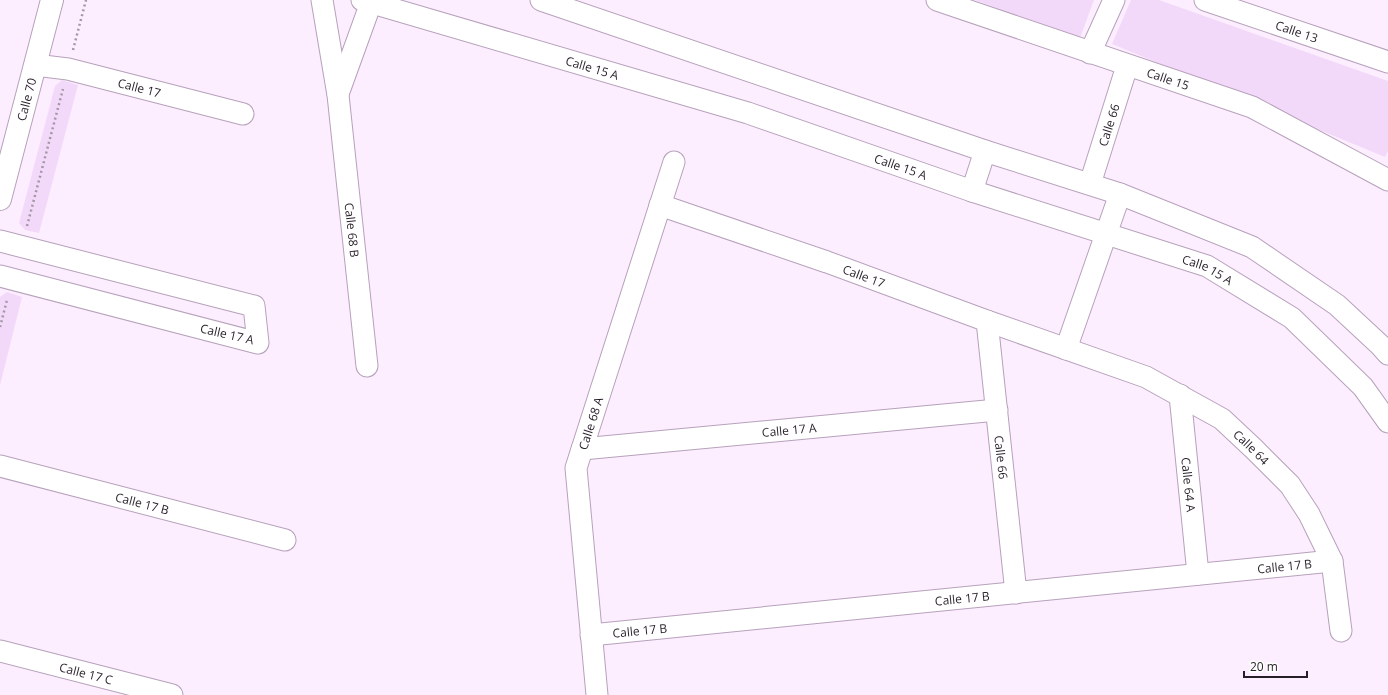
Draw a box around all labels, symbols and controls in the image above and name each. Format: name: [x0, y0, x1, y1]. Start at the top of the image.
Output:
street label: Calle 13: [1273, 16, 1321, 46]
street label: Calle 15 A: [564, 52, 621, 83]
street label: Calle 15: [1145, 63, 1192, 94]
street label: Calle 17: [116, 74, 163, 101]
street label: Calle 70: [12, 76, 40, 123]
street label: Calle 66: [1094, 101, 1123, 148]
street label: Calle 15 A: [872, 149, 930, 183]
street label: Calle 68 B: [341, 202, 364, 258]
street label: Calle 15 A: [1180, 250, 1237, 289]
street label: Calle 17: [841, 260, 888, 291]
street label: Calle 17 A: [198, 320, 256, 349]
street label: Calle 68 A: [574, 394, 607, 452]
street label: Calle 17 A: [761, 418, 817, 441]
street label: Calle 64: [1230, 426, 1273, 468]
street label: Calle 66: [991, 434, 1012, 480]
street label: Calle 64 A: [1178, 457, 1200, 513]
street label: Calle 17 B: [114, 488, 171, 518]
street label: Calle 17 B: [1256, 555, 1313, 577]
street label: Calle 17 B: [934, 587, 991, 609]
street label: Calle 17 B: [612, 619, 668, 641]
scale bar: [1244, 653, 1307, 679]
street label: Calle 17 C: [58, 658, 115, 688]
text: 20 m: [1250, 658, 1278, 675]

